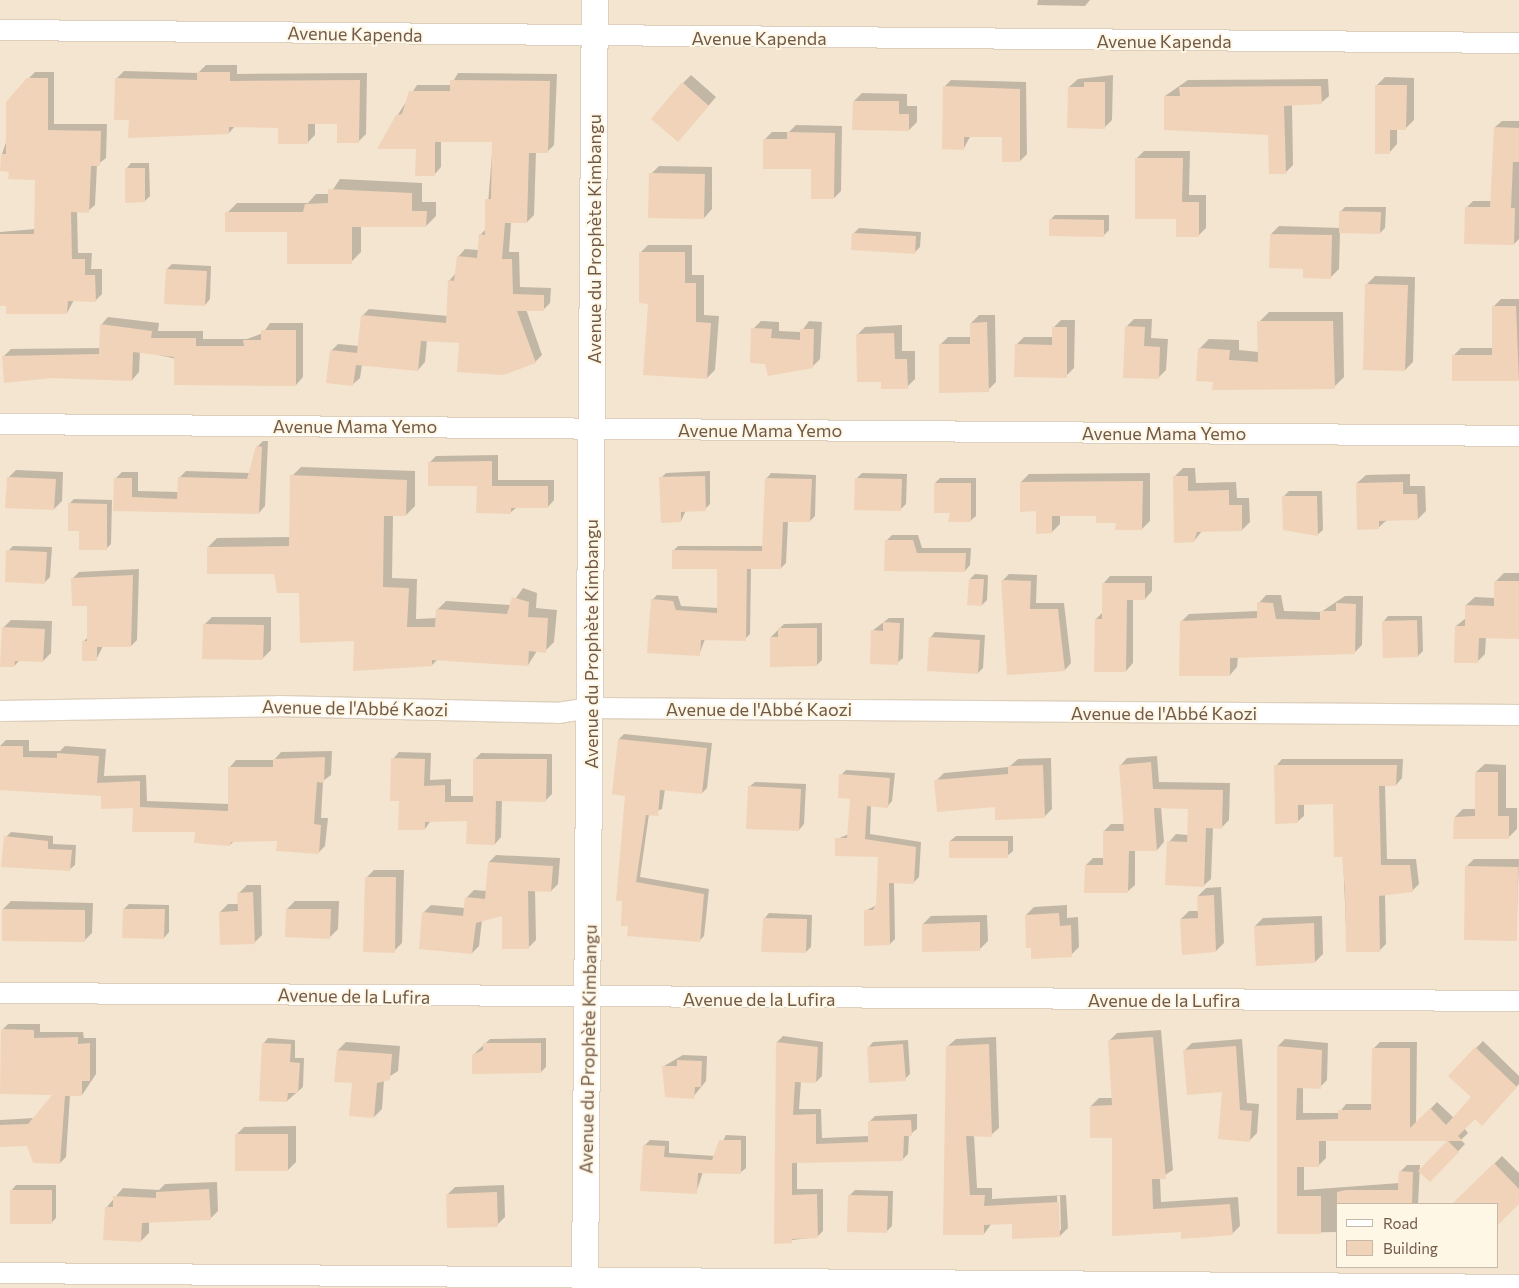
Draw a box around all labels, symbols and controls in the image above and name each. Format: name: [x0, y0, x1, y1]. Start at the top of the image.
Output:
street label: Avenue Kapenda: [287, 22, 423, 46]
street label: Avenue Kapenda: [691, 27, 827, 49]
street label: Avenue Kapenda: [1096, 30, 1232, 52]
street label: Avenue du Prophète Kimbangu: [583, 114, 605, 364]
street label: Avenue Mama Yemo: [273, 415, 437, 437]
street label: Avenue Mama Yemo: [678, 419, 842, 441]
street label: Avenue Mama Yemo: [1082, 422, 1246, 444]
street label: Avenue du Prophète Kimbangu: [580, 519, 602, 769]
street label: Avenue de l'Abbé Kaozi: [262, 696, 448, 720]
street label: Avenue de l'Abbé Kaozi: [666, 698, 852, 720]
street label: Avenue de l'Abbé Kaozi: [1071, 702, 1257, 724]
street label: Avenue du Prophète Kimbangu: [575, 924, 601, 1174]
street label: Avenue de la Lufira: [277, 984, 431, 1008]
street label: Avenue de la Lufira: [683, 988, 835, 1010]
street label: Avenue de la Lufira: [1088, 989, 1240, 1011]
legend: [1336, 1203, 1499, 1268]
text: Road: [1383, 1214, 1418, 1232]
text: Building: [1383, 1239, 1438, 1257]

